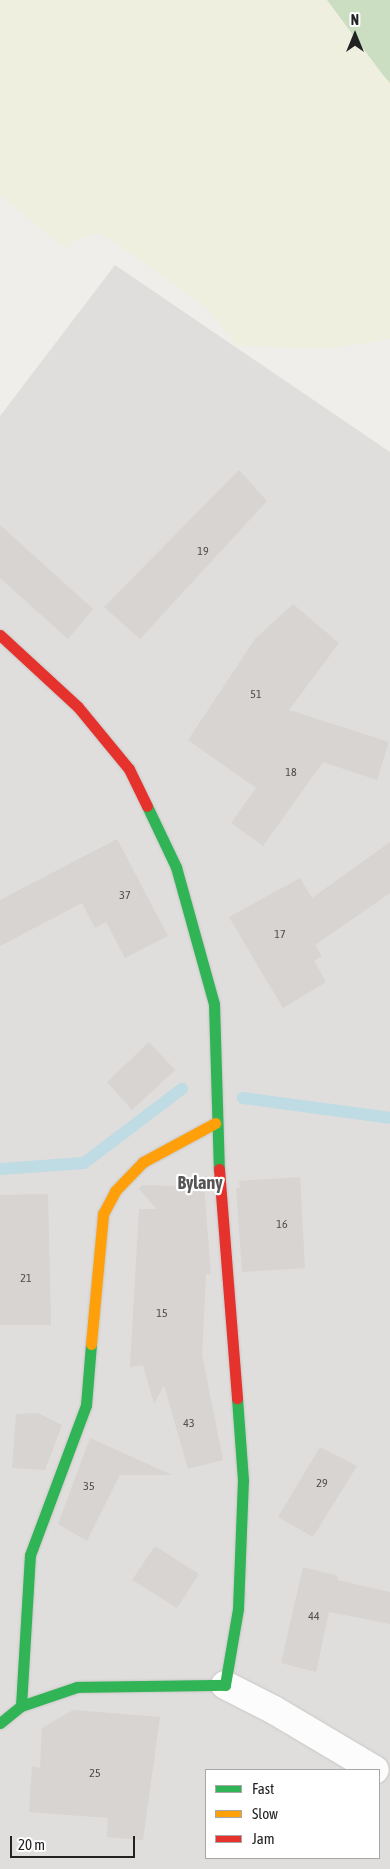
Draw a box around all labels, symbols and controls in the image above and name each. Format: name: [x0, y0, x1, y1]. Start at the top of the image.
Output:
north arrow: [330, 10, 380, 60]
text: N: [351, 12, 359, 28]
house number: 19: [197, 545, 209, 559]
house number: 51: [250, 688, 262, 702]
house number: 18: [285, 766, 297, 780]
house number: 37: [119, 889, 131, 903]
house number: 17: [274, 928, 286, 942]
district label: Bylany: [177, 1172, 223, 1194]
house number: 16: [276, 1218, 288, 1232]
house number: 21: [20, 1272, 32, 1286]
house number: 15: [156, 1307, 168, 1321]
house number: 43: [183, 1417, 195, 1431]
house number: 29: [316, 1477, 328, 1491]
house number: 35: [83, 1480, 95, 1494]
house number: 44: [308, 1610, 320, 1624]
house number: 25: [89, 1767, 101, 1781]
legend: [205, 1769, 380, 1859]
text: Fast: [252, 1780, 274, 1797]
text: Slow: [252, 1805, 278, 1822]
scale bar: [12, 1826, 138, 1858]
text: Jam: [252, 1830, 275, 1847]
text: 20 m: [18, 1836, 45, 1853]

